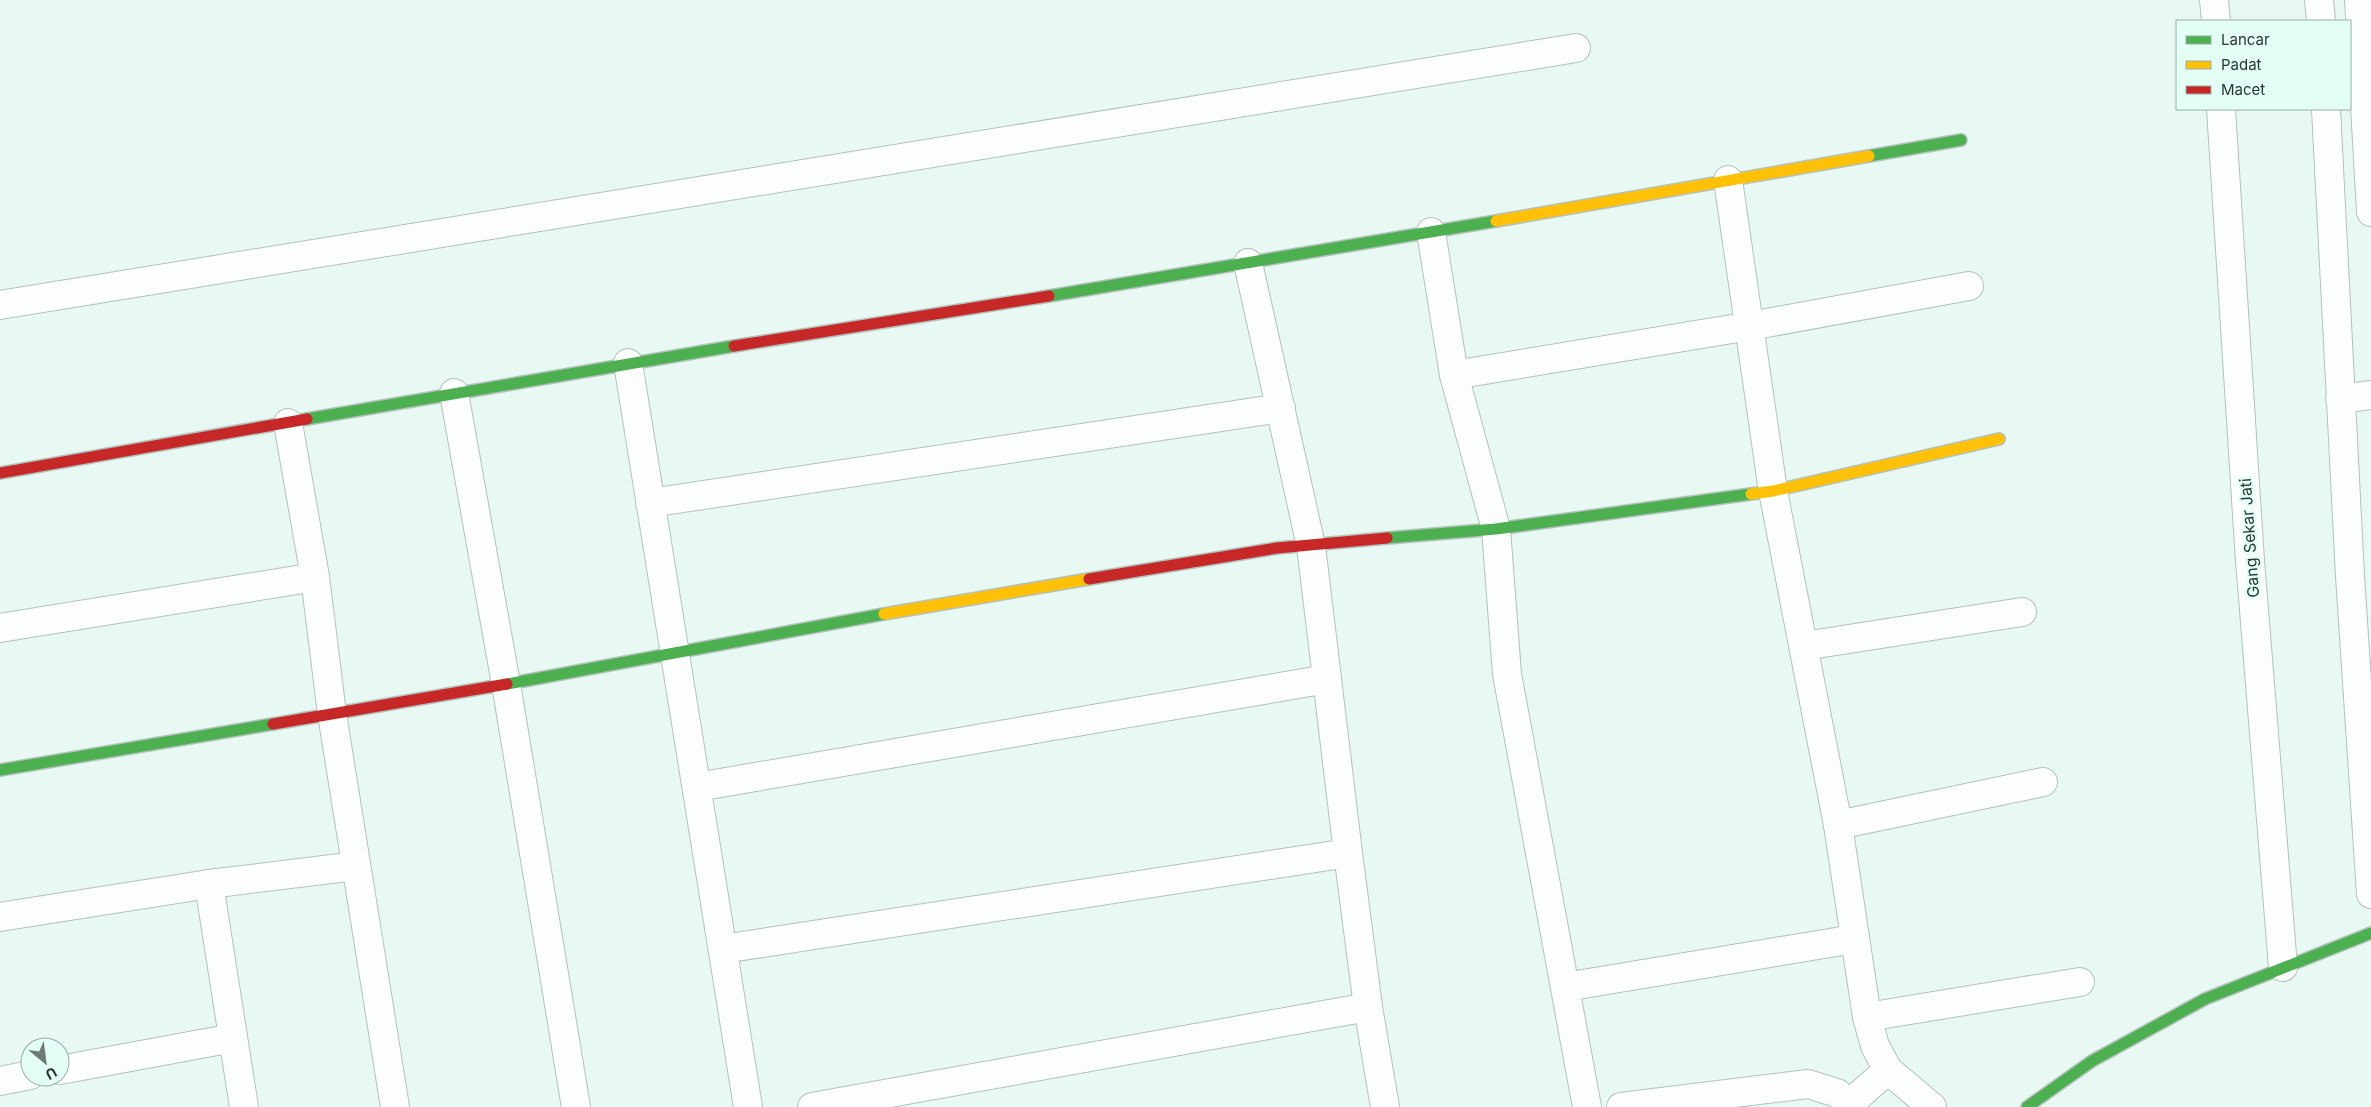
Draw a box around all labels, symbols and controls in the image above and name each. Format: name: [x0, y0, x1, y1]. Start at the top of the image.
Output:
legend: [2176, 20, 2351, 110]
text: Lancar: [2221, 30, 2270, 49]
text: Padat: [2221, 55, 2262, 74]
text: Macet: [2221, 80, 2265, 99]
street label: Gang Sekar Jati: [2235, 478, 2263, 598]
north arrow: [20, 1037, 70, 1087]
text: U: [43, 1064, 60, 1084]

